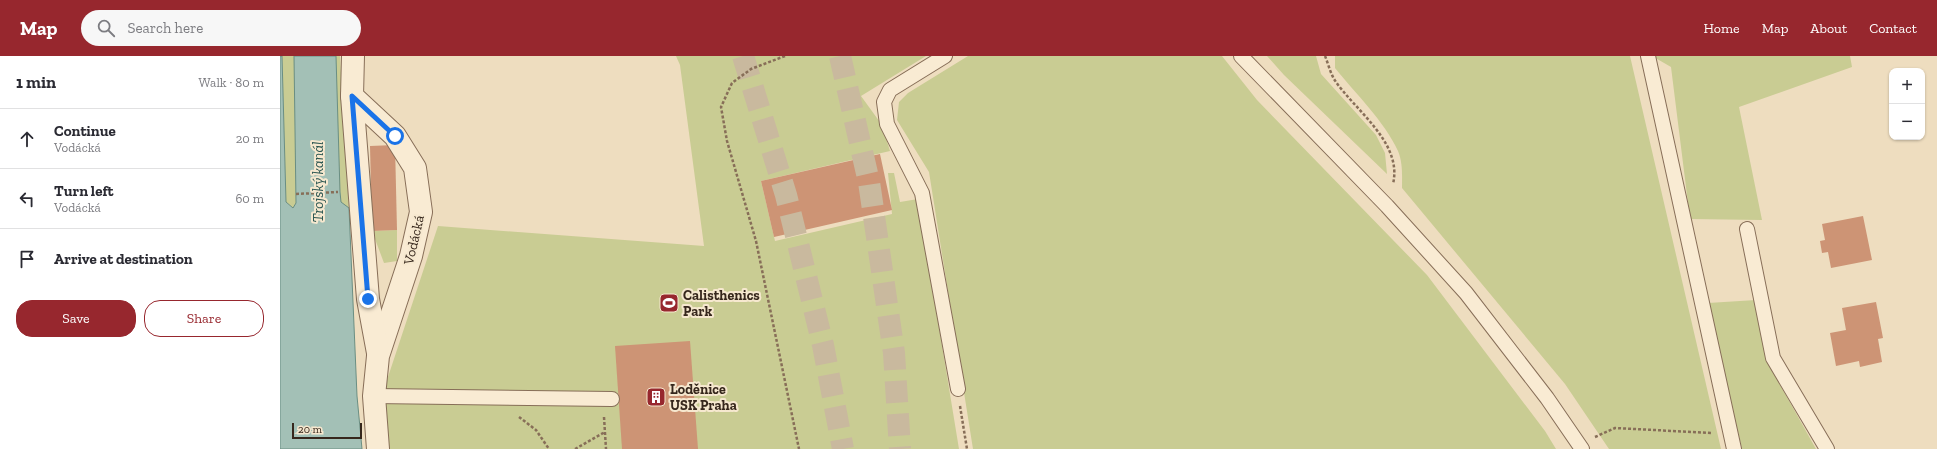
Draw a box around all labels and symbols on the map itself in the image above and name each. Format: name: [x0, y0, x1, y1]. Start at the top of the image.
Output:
route start: [386, 127, 404, 145]
water label: Trojský kanál: [309, 141, 327, 223]
street label: Vodácká: [400, 213, 428, 267]
place label: Calisthenics Park: [683, 287, 760, 320]
route end: [359, 290, 377, 308]
sports icon: Calisthenics Park: [658, 292, 680, 314]
place label: Loděnice USK Praha: [670, 381, 737, 414]
building icon: Loděnice USK Praha: [645, 386, 667, 408]
scale bar: [292, 421, 362, 440]

